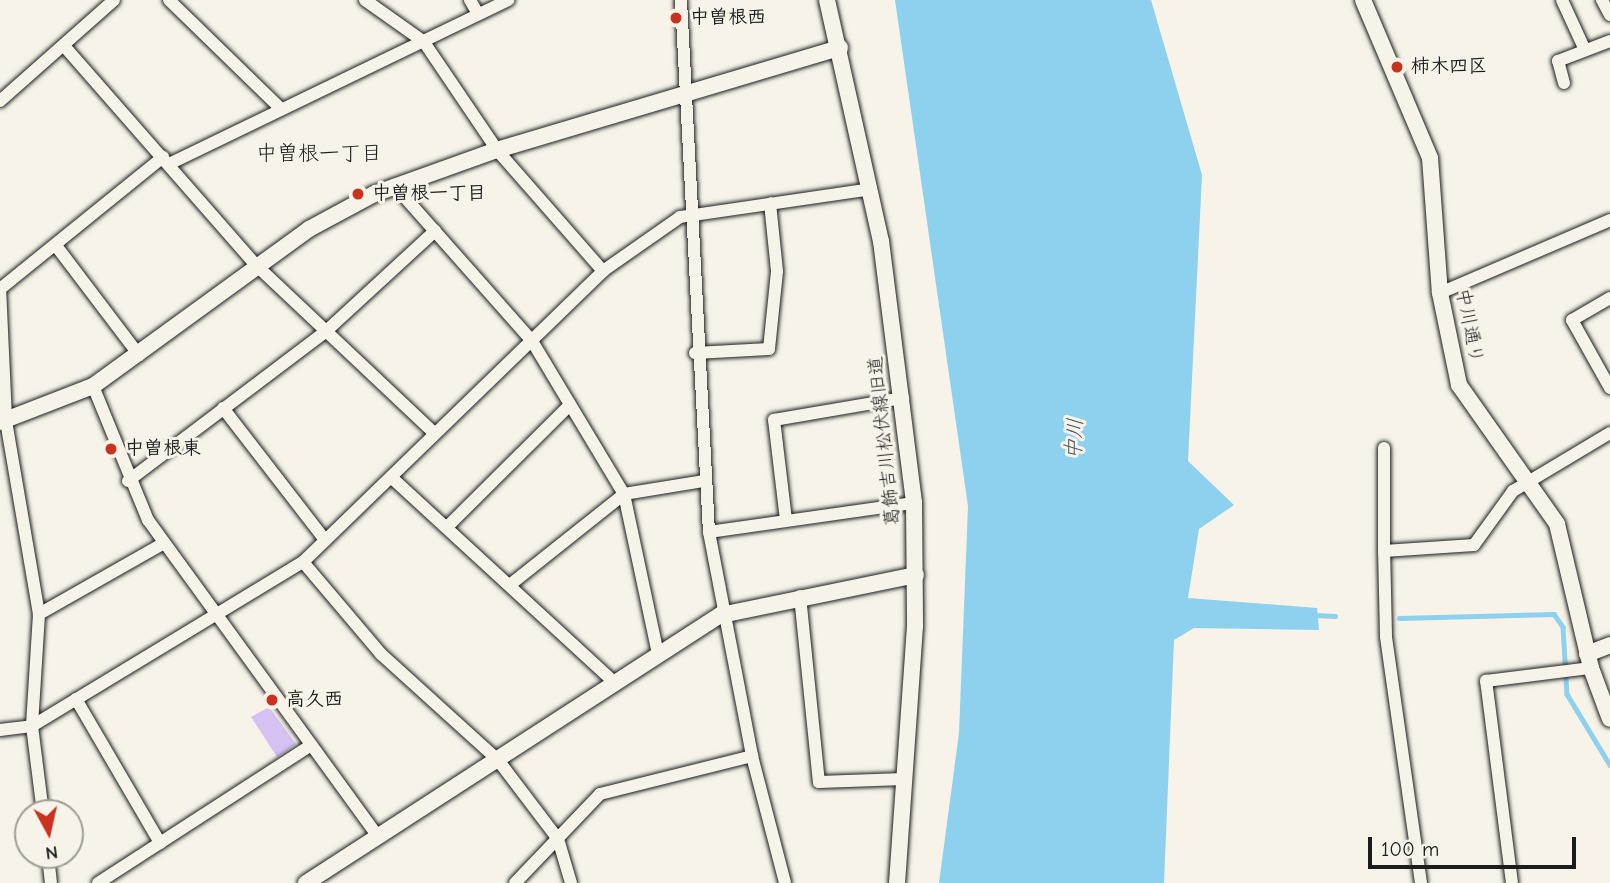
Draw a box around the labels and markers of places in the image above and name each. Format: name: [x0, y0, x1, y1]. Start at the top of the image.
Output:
place label: 中曽根西: [690, 7, 766, 29]
marker: 中曽根西: [668, 10, 684, 26]
place label: 柿木四区: [1411, 56, 1487, 78]
marker: 柿木四区: [1389, 59, 1405, 75]
place label: 中曽根一丁目: [372, 183, 486, 205]
marker: 中曽根一丁目: [350, 186, 366, 202]
place label: 中曽根東: [125, 438, 201, 460]
marker: 中曽根東: [103, 441, 119, 457]
place label: 高久西: [286, 689, 343, 711]
marker: 高久西: [264, 692, 280, 708]

